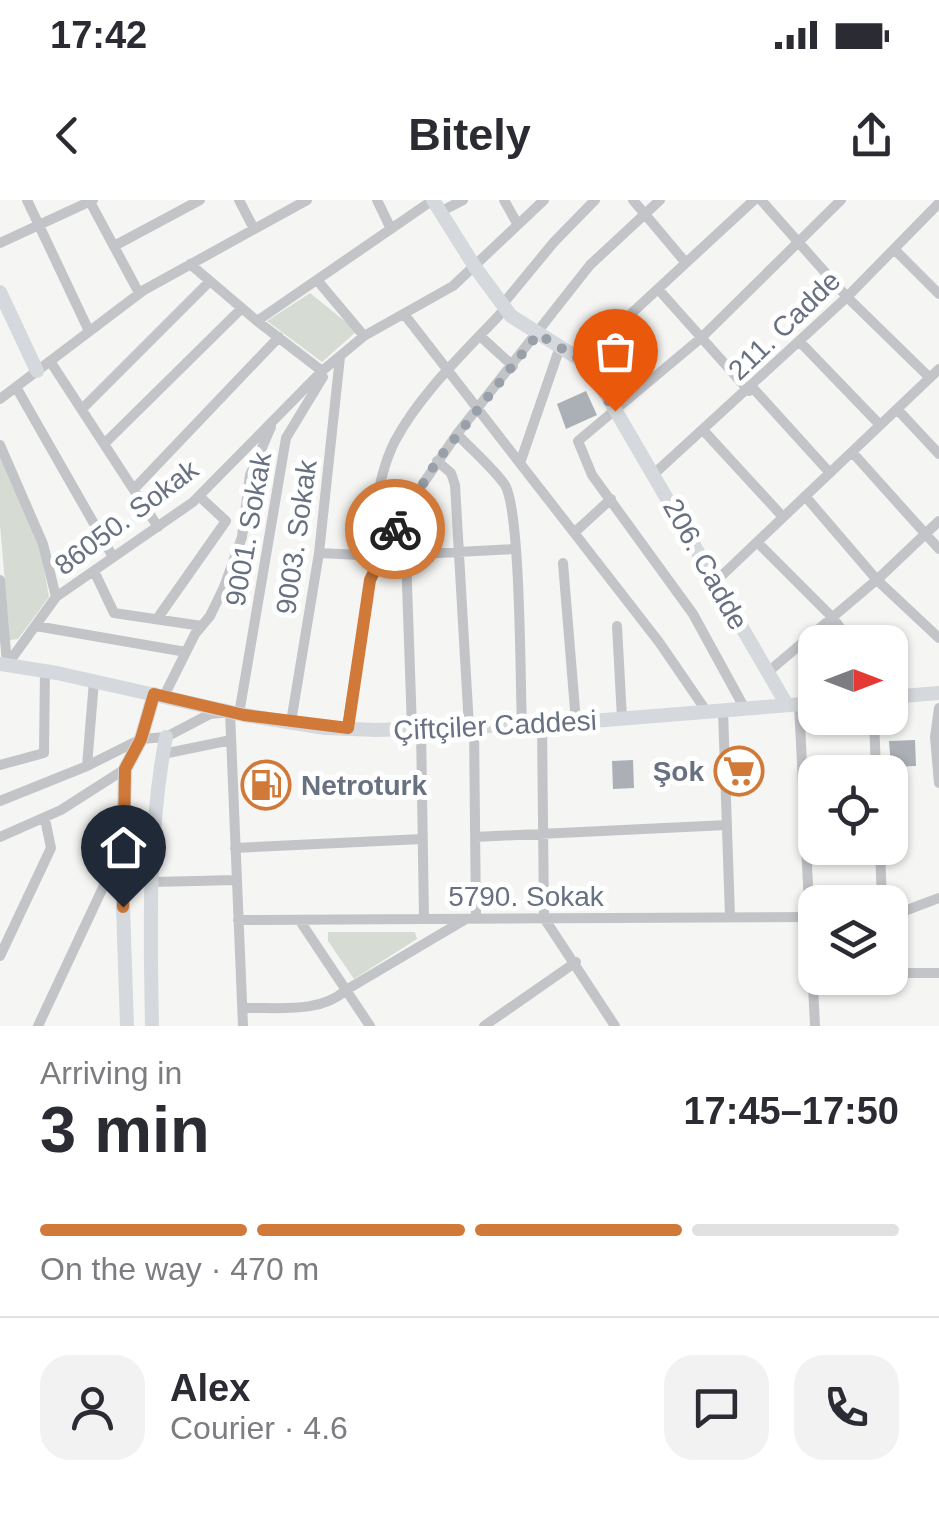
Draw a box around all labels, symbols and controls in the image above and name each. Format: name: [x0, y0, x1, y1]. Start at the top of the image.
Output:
text: 17:42: [50, 14, 147, 56]
icon: back: [40, 108, 95, 163]
icon: share: [844, 108, 899, 163]
text: Bitely: [408, 109, 531, 160]
street label: 211. Cadde: [722, 265, 846, 386]
pin: [573, 309, 658, 412]
icon: bag: [588, 324, 643, 379]
street label: 9001. Sokak: [220, 449, 277, 608]
street label: 86050. Sokak: [49, 453, 205, 581]
street label: 9003. Sokak: [270, 457, 323, 616]
courier: [345, 479, 445, 579]
street label: 206. Cadde: [657, 493, 754, 635]
icon: bike: [368, 502, 423, 557]
north arrow: [798, 625, 908, 735]
map controls: [798, 625, 908, 995]
street label: Çiftçiler Caddesi: [392, 705, 598, 746]
supermarket icon: Şok: [713, 745, 765, 797]
button: locate: [798, 755, 908, 865]
place label: Şok: [653, 756, 704, 787]
fuel station icon: Netroturk: [240, 759, 292, 811]
place label: Netroturk: [301, 770, 427, 801]
pin: [81, 805, 166, 908]
icon: home: [96, 820, 151, 875]
street label: 5790. Sokak: [448, 881, 605, 912]
button: layers: [798, 885, 908, 995]
text: Arriving in: [40, 1055, 182, 1091]
text: 17:45–17:50: [683, 1090, 899, 1132]
text: 3 min: [40, 1093, 210, 1166]
text: On the way · 470 m: [40, 1251, 319, 1287]
button: person: [40, 1355, 145, 1460]
button: chat: [664, 1355, 769, 1460]
button: phone: [794, 1355, 899, 1460]
text: Alex: [170, 1367, 250, 1409]
text: Courier · 4.6: [170, 1410, 348, 1446]

